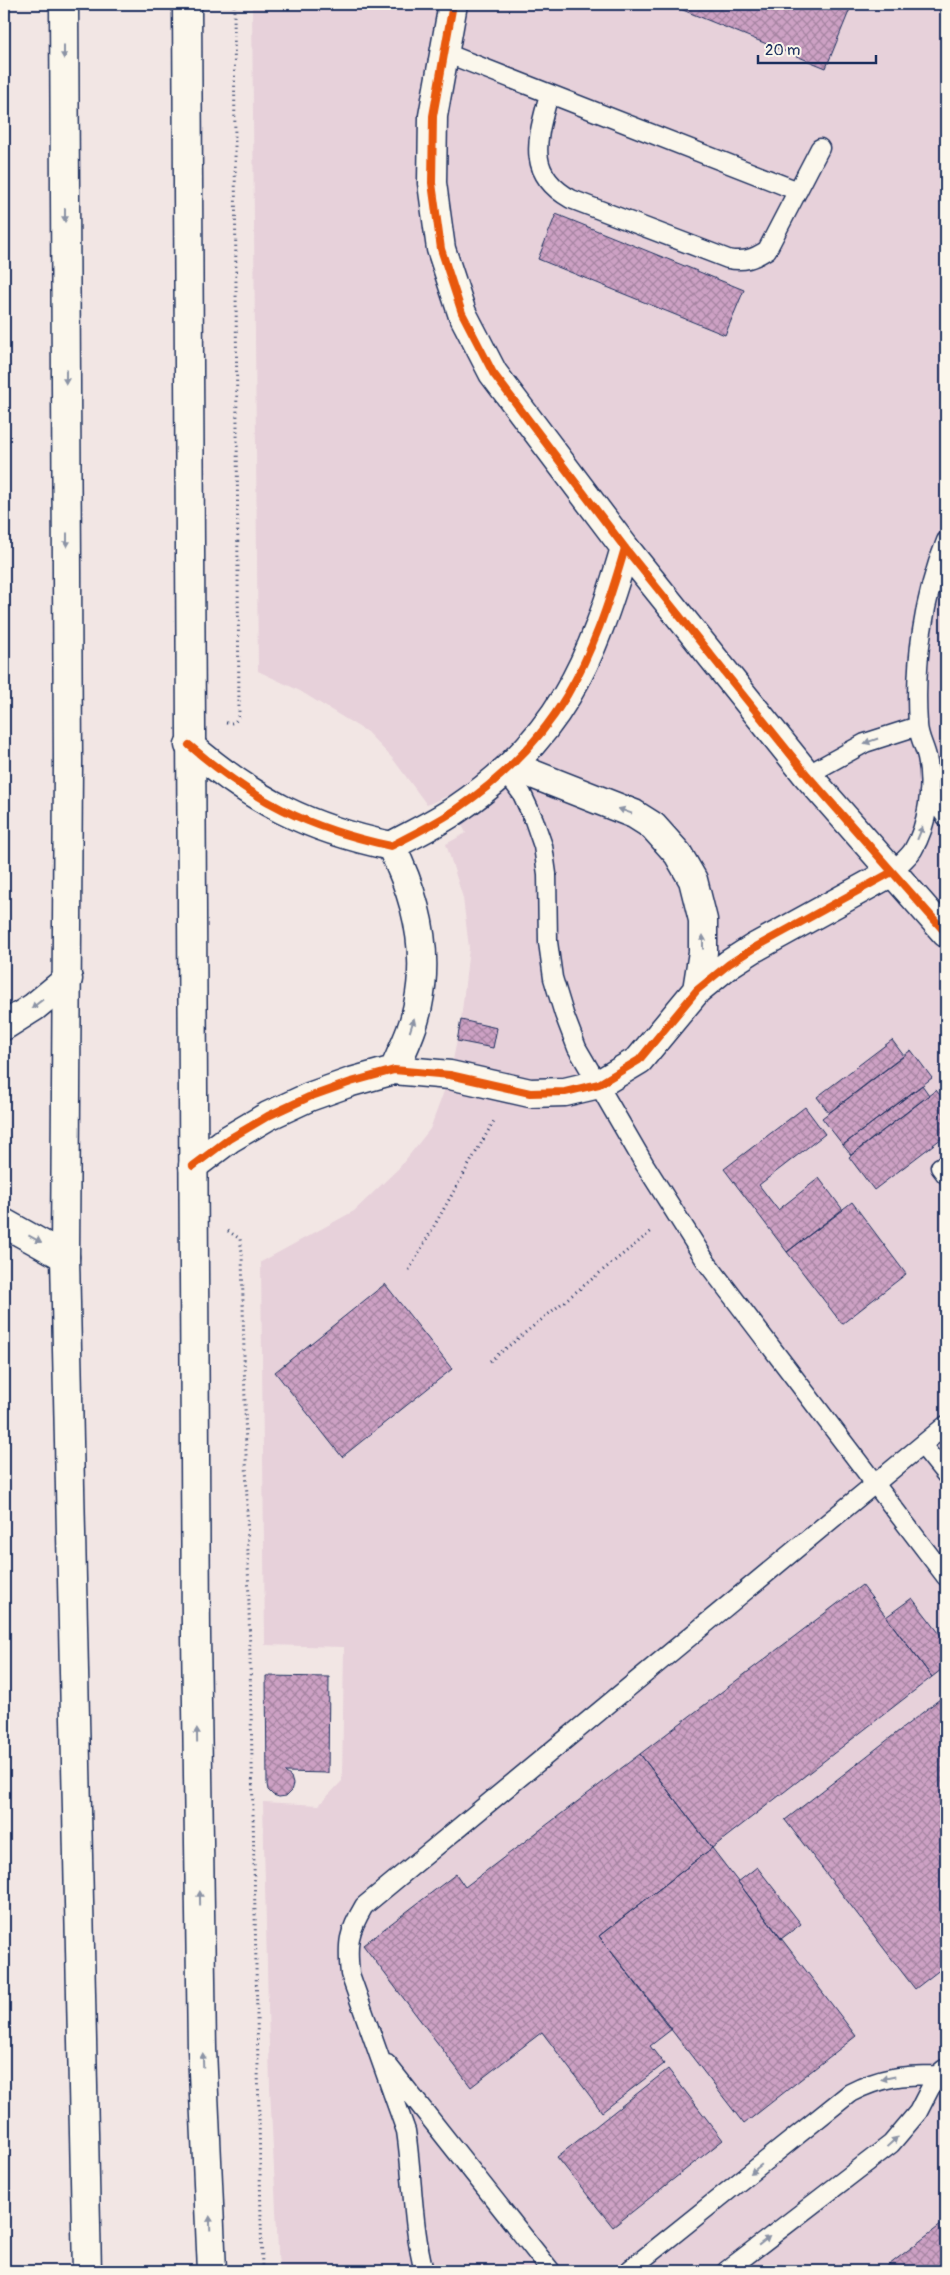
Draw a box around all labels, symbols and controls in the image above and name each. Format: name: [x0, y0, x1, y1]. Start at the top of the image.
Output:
scale bar: [758, 32, 875, 64]
text: 20 m: [765, 41, 800, 60]
one-way arrow: [60, 45, 68, 61]
one-way arrow: [61, 207, 69, 223]
one-way arrow: [62, 370, 70, 386]
one-way arrow: [63, 532, 71, 548]
one-way arrow: [864, 738, 879, 745]
one-way arrow: [617, 807, 632, 815]
one-way arrow: [916, 826, 924, 840]
one-way arrow: [699, 933, 707, 949]
one-way arrow: [30, 999, 44, 1009]
one-way arrow: [409, 1017, 417, 1032]
one-way arrow: [28, 1235, 42, 1244]
one-way arrow: [193, 1727, 201, 1743]
one-way arrow: [195, 1889, 203, 1905]
one-way arrow: [198, 2052, 206, 2068]
one-way arrow: [881, 2074, 896, 2082]
one-way arrow: [886, 2136, 898, 2148]
one-way arrow: [749, 2164, 763, 2174]
one-way arrow: [205, 2214, 213, 2230]
one-way arrow: [757, 2236, 770, 2247]

